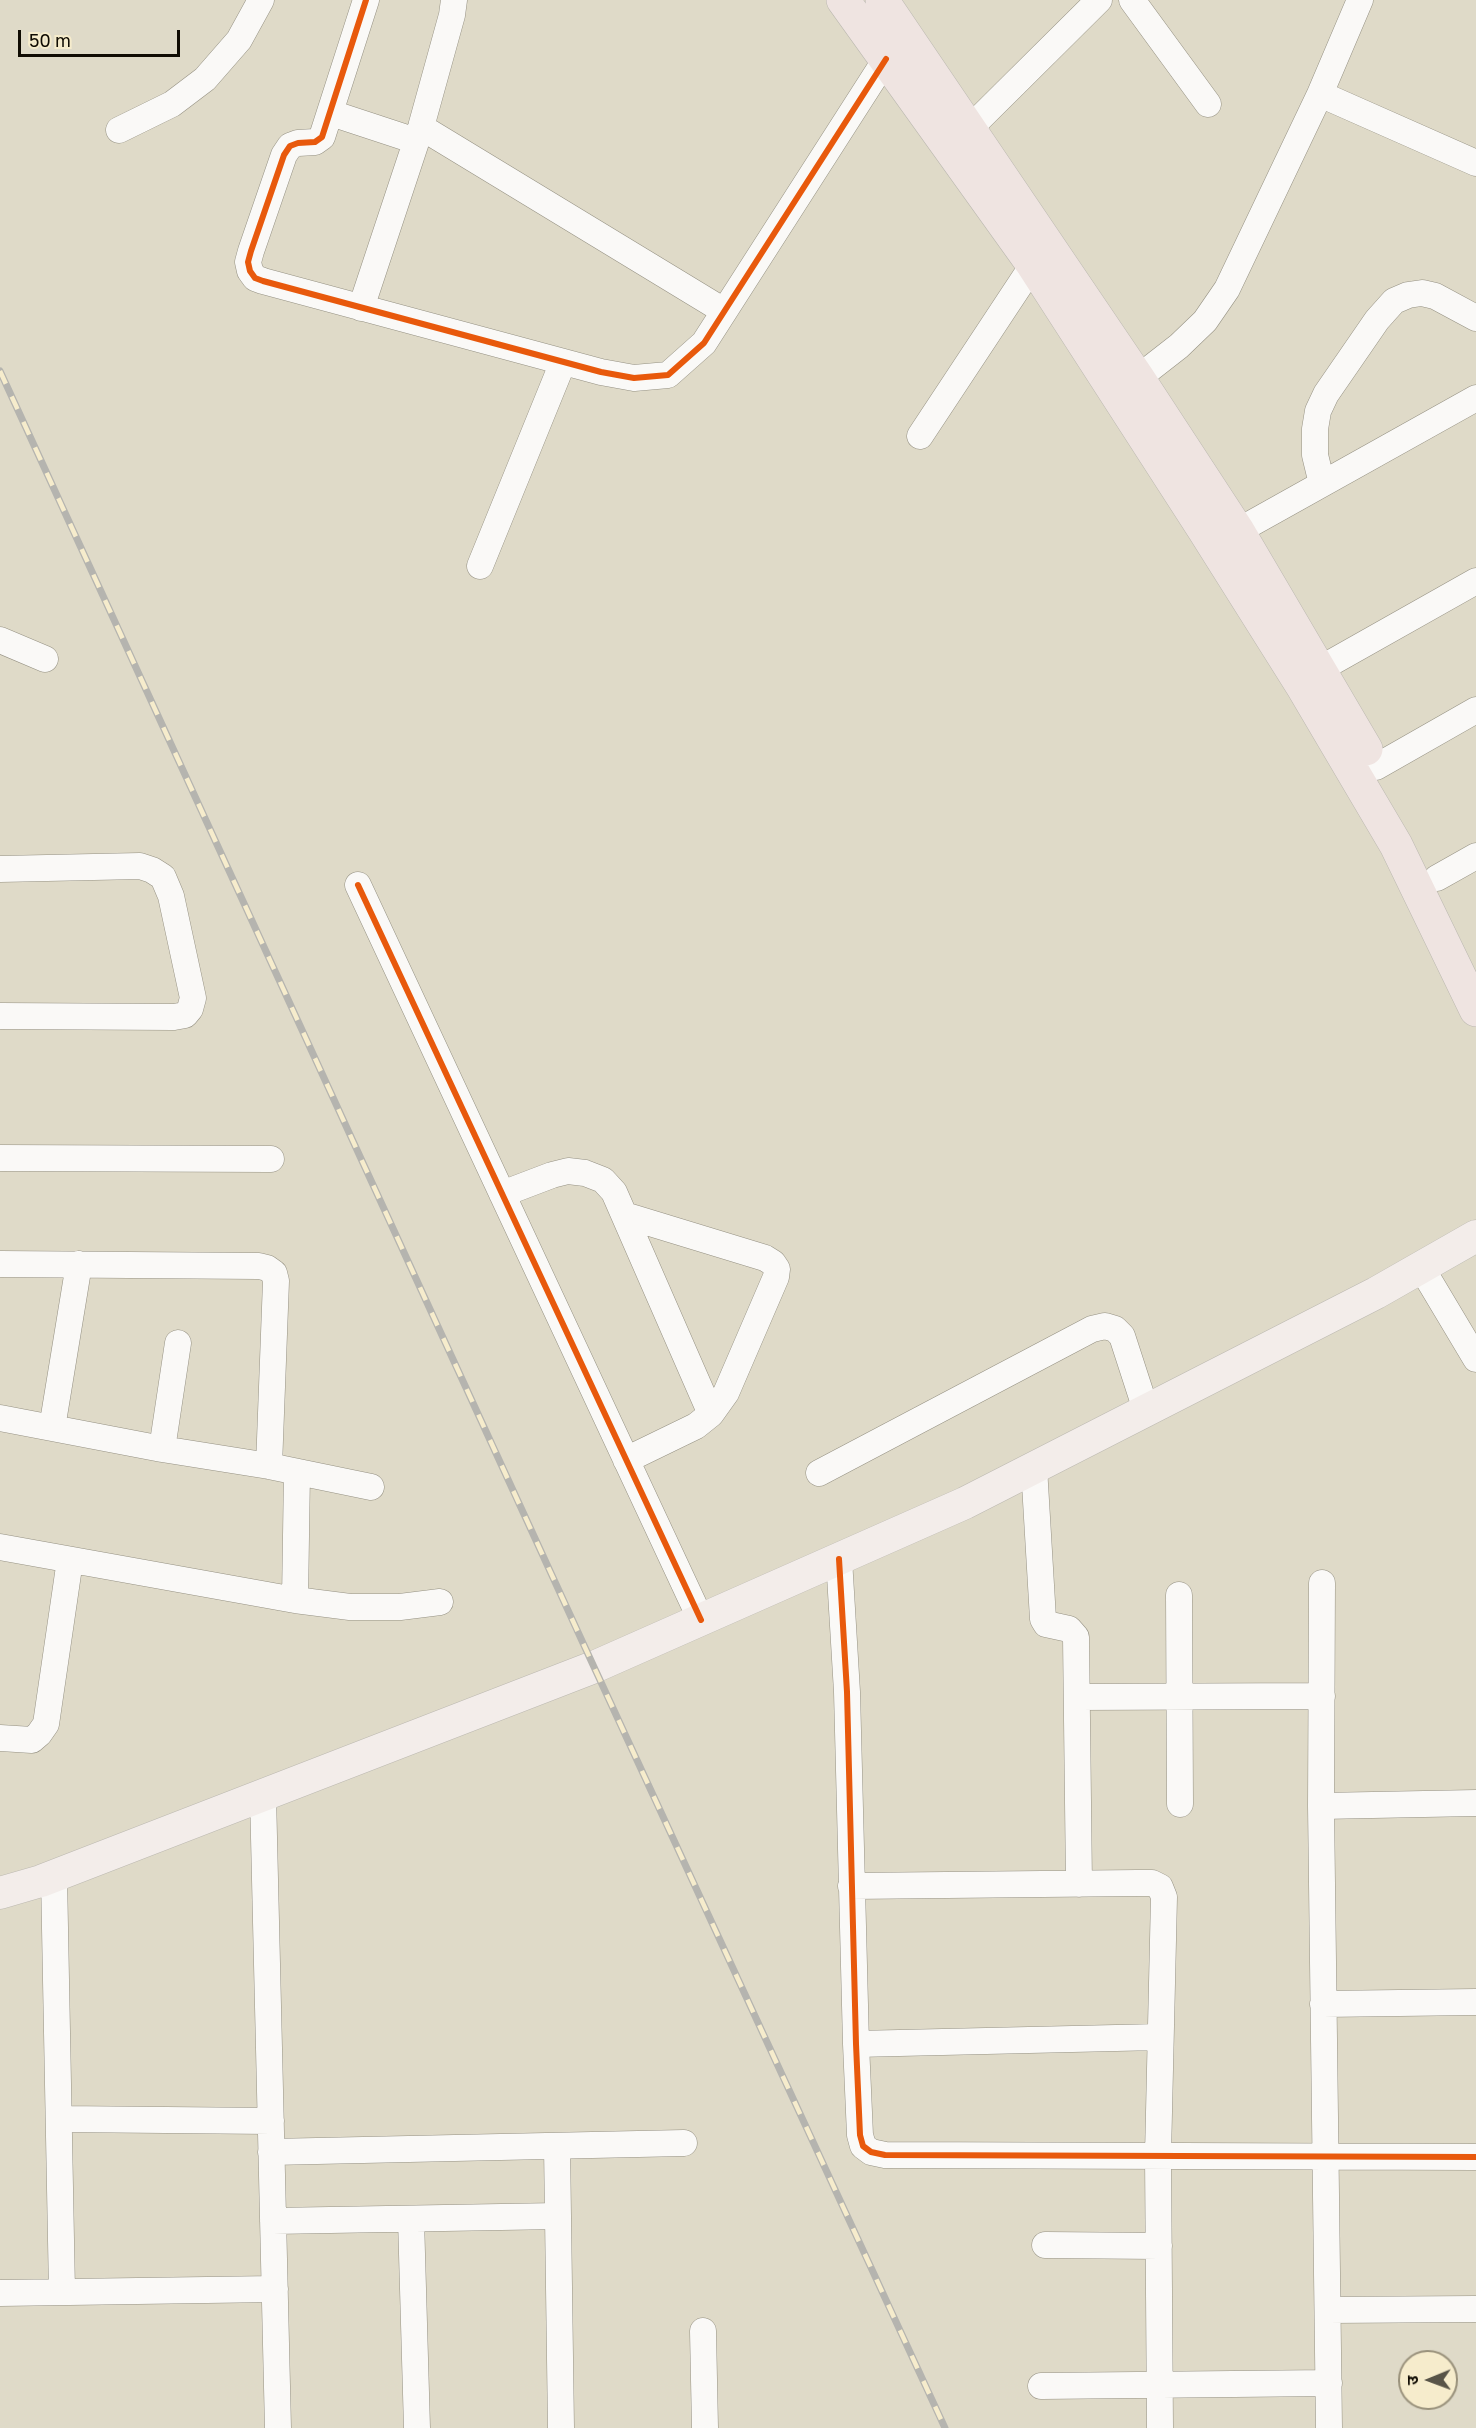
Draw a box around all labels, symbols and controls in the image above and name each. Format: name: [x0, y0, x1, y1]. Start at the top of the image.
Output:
scale bar: [21, 18, 183, 56]
text: 50 m: [29, 29, 71, 51]
north arrow: [1398, 2350, 1458, 2410]
text: उ: [1402, 2375, 1422, 2385]

